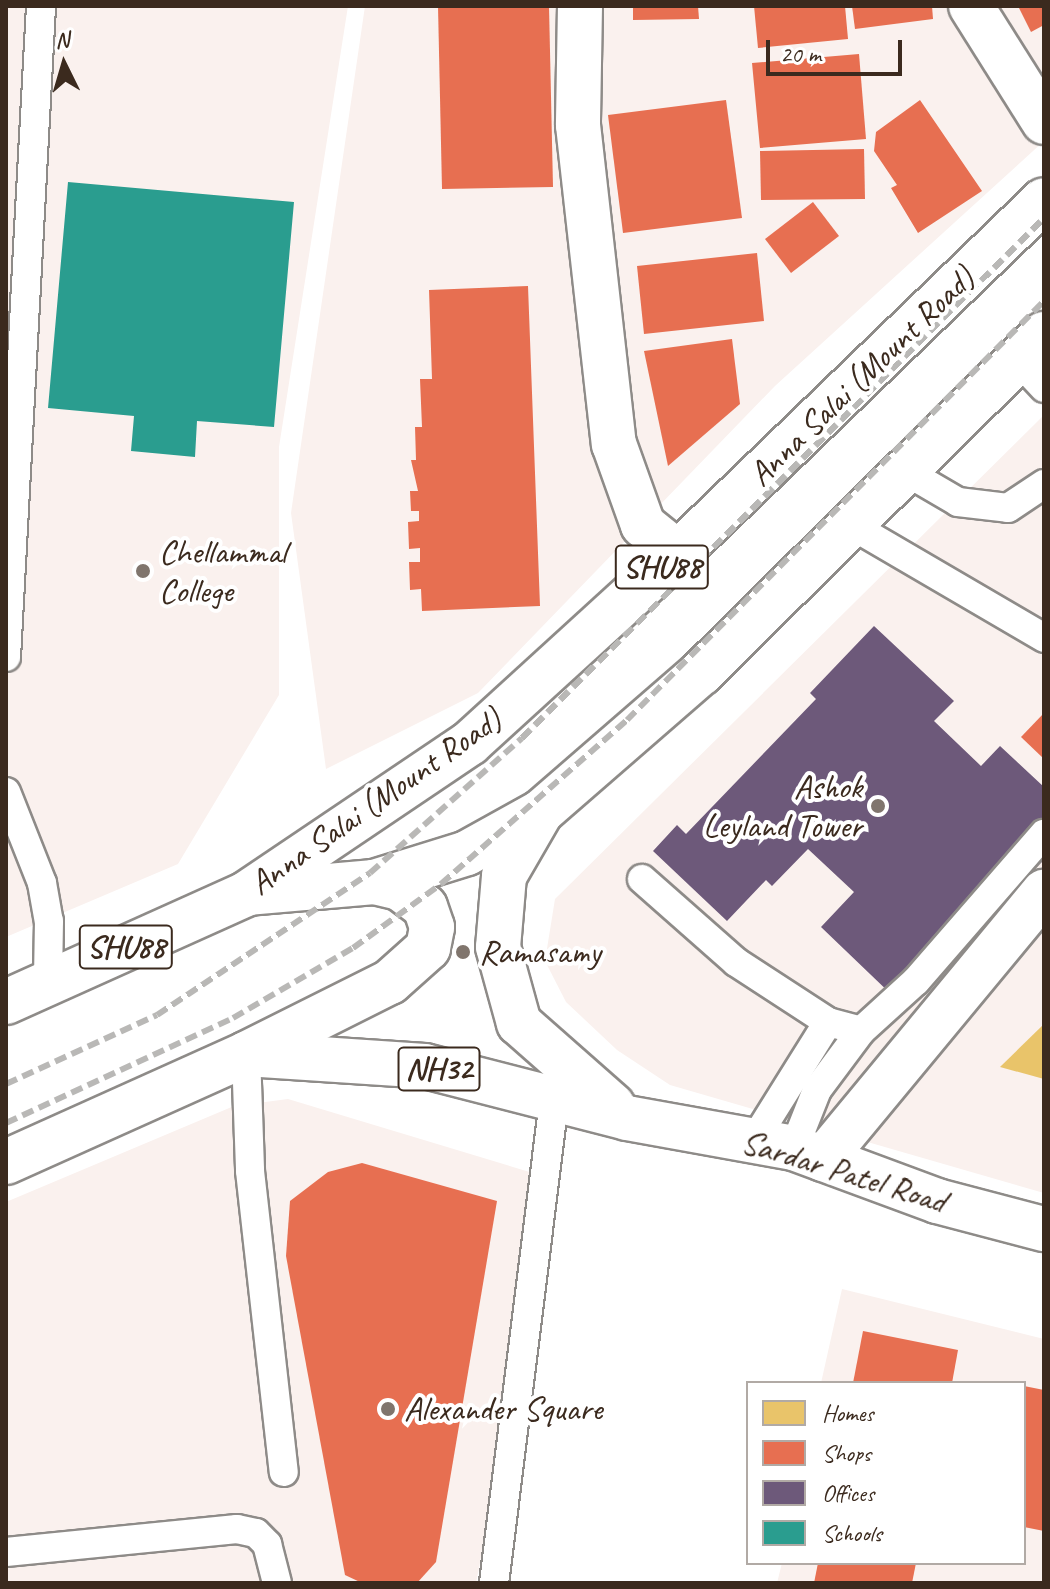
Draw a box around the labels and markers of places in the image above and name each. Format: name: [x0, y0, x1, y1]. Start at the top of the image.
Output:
place label: Chellammal College: [159, 531, 287, 610]
marker: Chellammal College: [134, 562, 152, 580]
place label: Ashok Leyland Tower: [704, 766, 862, 846]
marker: Ashok Leyland Tower: [869, 797, 887, 815]
place label: Ramasamy: [479, 932, 601, 972]
marker: Ramasamy: [454, 943, 472, 961]
place label: Alexander Square: [404, 1389, 601, 1429]
marker: Alexander Square: [379, 1400, 397, 1418]

